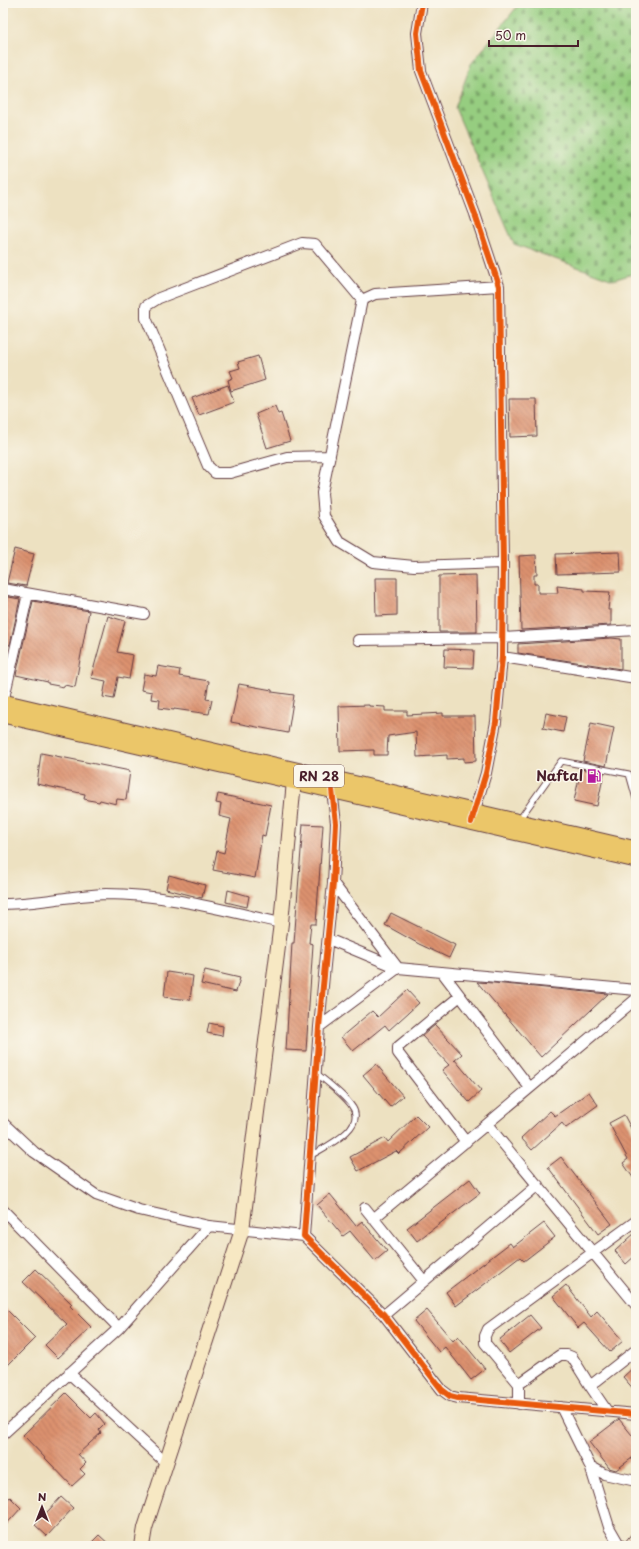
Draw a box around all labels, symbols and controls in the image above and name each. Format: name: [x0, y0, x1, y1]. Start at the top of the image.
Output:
scale bar: [489, 22, 578, 48]
text: 50 m: [495, 26, 526, 44]
road number: RN 28: [294, 765, 344, 787]
place label: Naftal: [536, 765, 583, 786]
fuel station icon: Naftal: [586, 768, 602, 784]
north arrow: [22, 1487, 62, 1527]
text: N: [38, 1488, 47, 1505]

